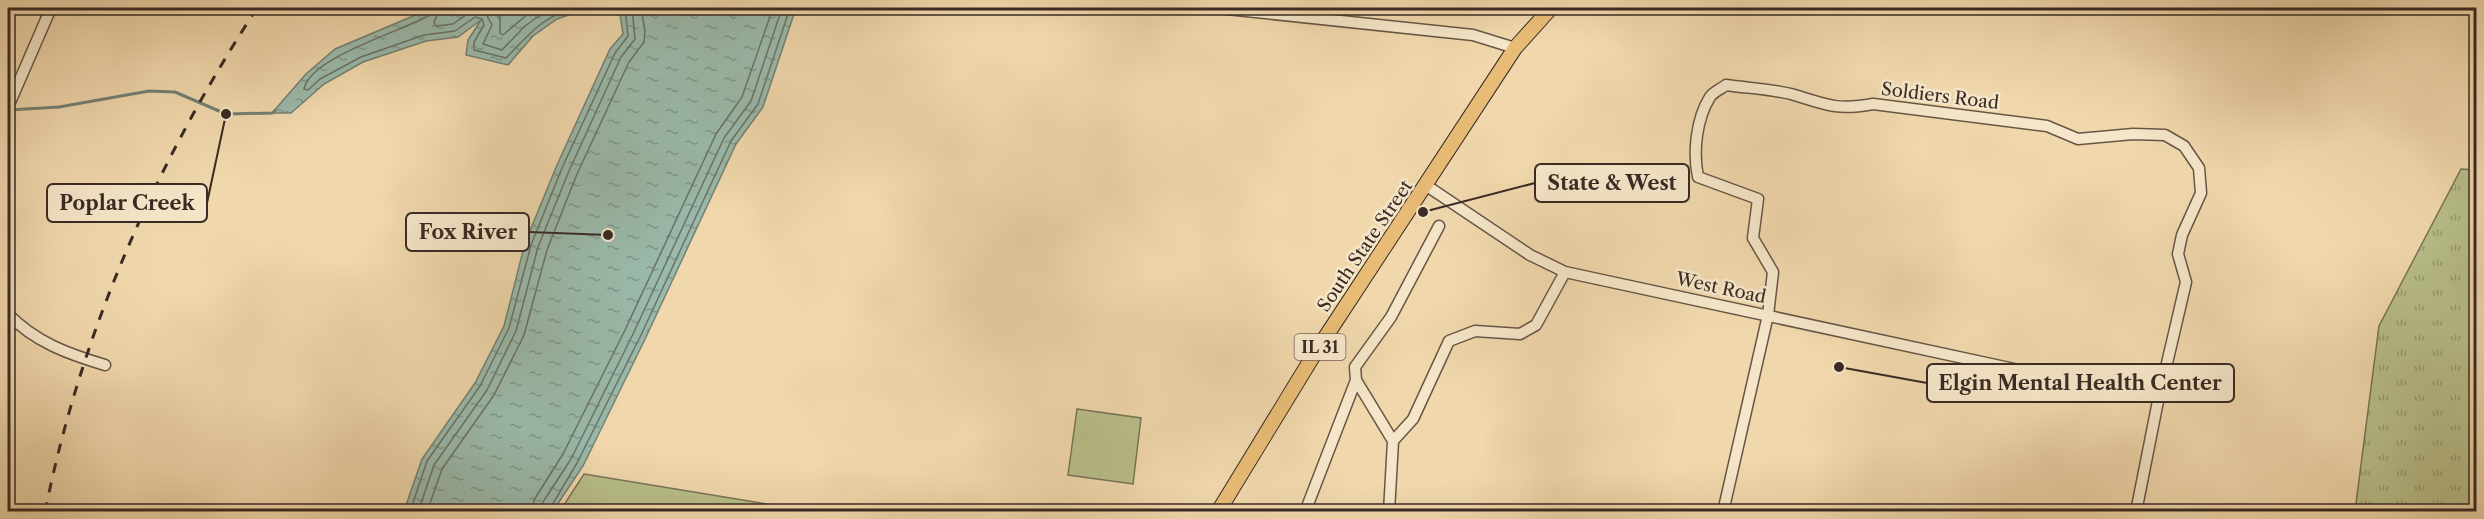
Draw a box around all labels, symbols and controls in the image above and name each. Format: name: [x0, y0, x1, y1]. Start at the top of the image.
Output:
street label: Soldiers Road: [1880, 78, 2000, 114]
callout: State & West: [1535, 164, 1689, 202]
text: State & West: [1547, 171, 1677, 195]
street label: South State Street: [1313, 175, 1418, 316]
callout: Poplar Creek: [47, 184, 207, 222]
text: Poplar Creek: [59, 191, 195, 215]
callout: Fox River: [406, 213, 529, 251]
text: Fox River: [419, 220, 517, 244]
street label: West Road: [1673, 268, 1768, 308]
road number: IL 31: [1294, 334, 1346, 360]
callout: Elgin Mental Health Center: [1927, 364, 2234, 402]
text: Elgin Mental Health Center: [1938, 371, 2222, 395]

